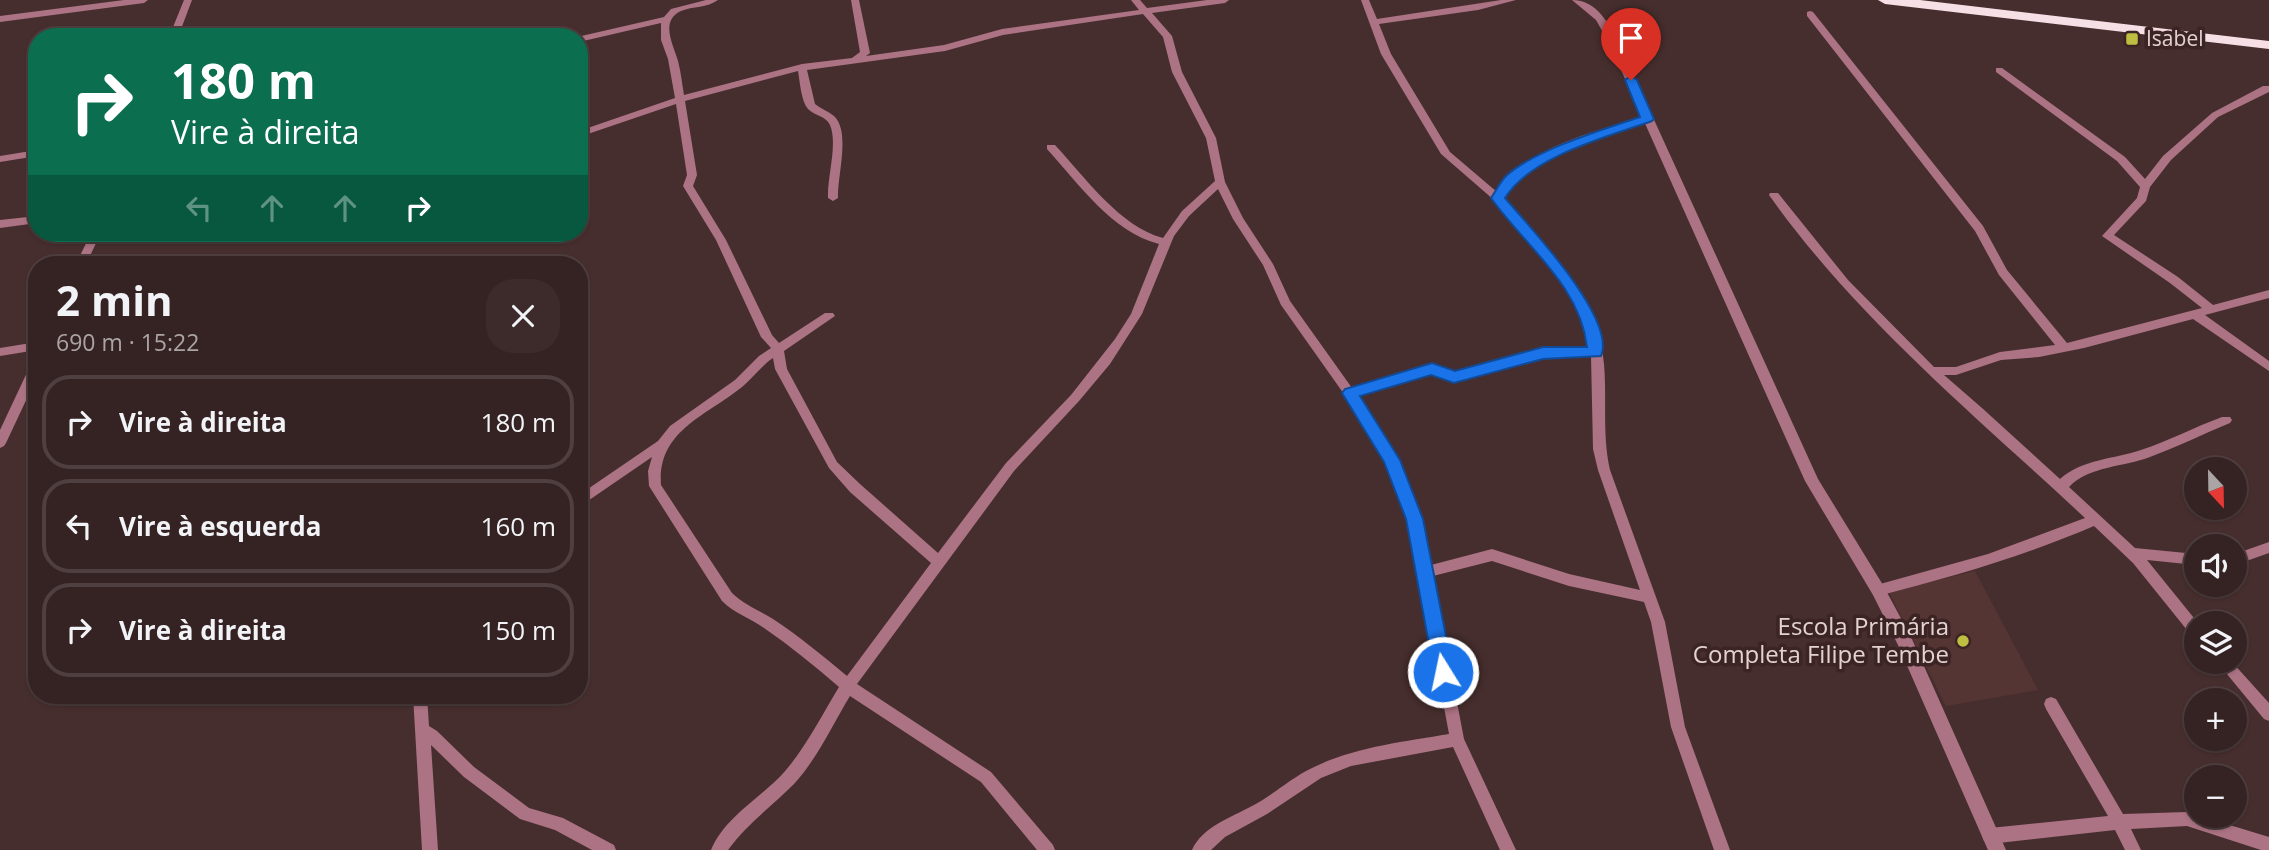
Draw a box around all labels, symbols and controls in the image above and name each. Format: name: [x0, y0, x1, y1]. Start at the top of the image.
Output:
pin: [1601, 8, 1661, 80]
icon: arrive: [1612, 19, 1650, 57]
place label: Isabel: [2146, 24, 2203, 52]
marker: Isabel: [2124, 31, 2140, 47]
text: 180 m: [171, 47, 316, 113]
icon: right: [56, 56, 147, 147]
text: Vire à direita: [171, 110, 360, 153]
icon: left: [180, 189, 218, 227]
icon: ahead: [253, 189, 291, 227]
icon: ahead: [326, 189, 364, 227]
icon: right: [399, 189, 437, 227]
text: 2 min: [56, 271, 173, 328]
button: close: [486, 279, 560, 353]
text: 690 m · 15:22: [56, 326, 199, 358]
icon: right: [60, 403, 98, 441]
text: Vire à direita: [119, 404, 287, 440]
text: 180 m: [481, 404, 556, 440]
north arrow: [2184, 457, 2247, 520]
map controls: [2184, 457, 2247, 828]
icon: left: [60, 507, 98, 545]
text: Vire à esquerda: [119, 508, 321, 544]
text: 160 m: [481, 508, 556, 544]
button: sound: [2184, 534, 2247, 597]
place label: Escola Primária Completa Filipe Tembe: [1693, 609, 1949, 670]
icon: right: [60, 611, 98, 649]
button: layers: [2184, 611, 2247, 674]
text: Vire à direita: [119, 612, 287, 648]
text: 150 m: [481, 612, 556, 648]
marker: Escola Primária Completa Filipe Tembe: [1955, 633, 1971, 649]
position arrow: [1406, 635, 1480, 709]
button: +: [2184, 688, 2247, 751]
button: −: [2184, 765, 2247, 828]

